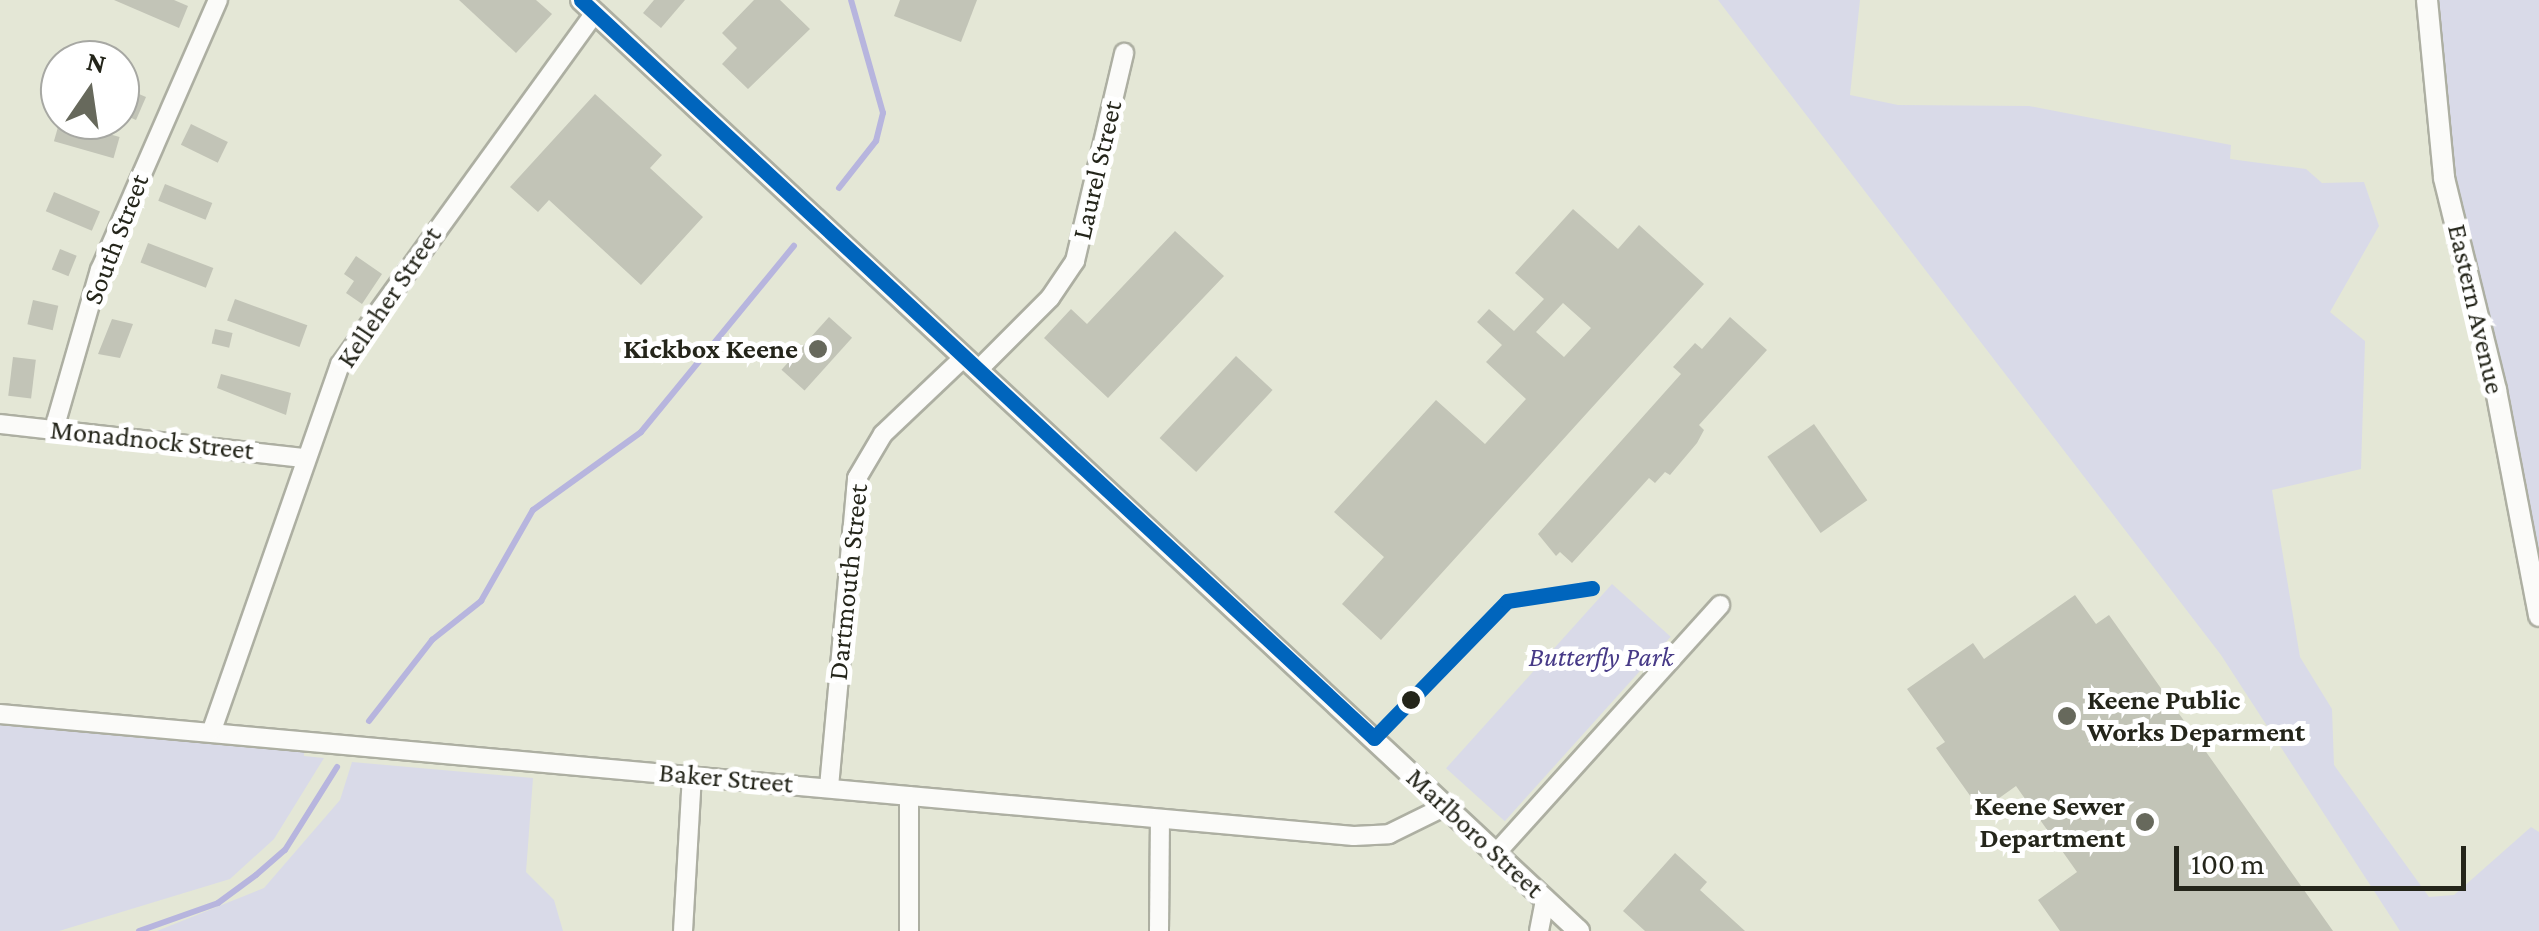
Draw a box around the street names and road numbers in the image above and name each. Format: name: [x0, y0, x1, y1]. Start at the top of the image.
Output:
street label: Laurel Street: [1065, 97, 1129, 243]
street label: South Street: [76, 169, 156, 309]
street label: Kelleher Street: [329, 220, 449, 374]
street label: Eastern Avenue: [2440, 221, 2512, 397]
street label: Monadnock Street: [49, 413, 255, 467]
street label: Dartmouth Street: [821, 482, 875, 682]
street label: Baker Street: [658, 755, 794, 801]
street label: Marlboro Street: [1399, 761, 1551, 905]

